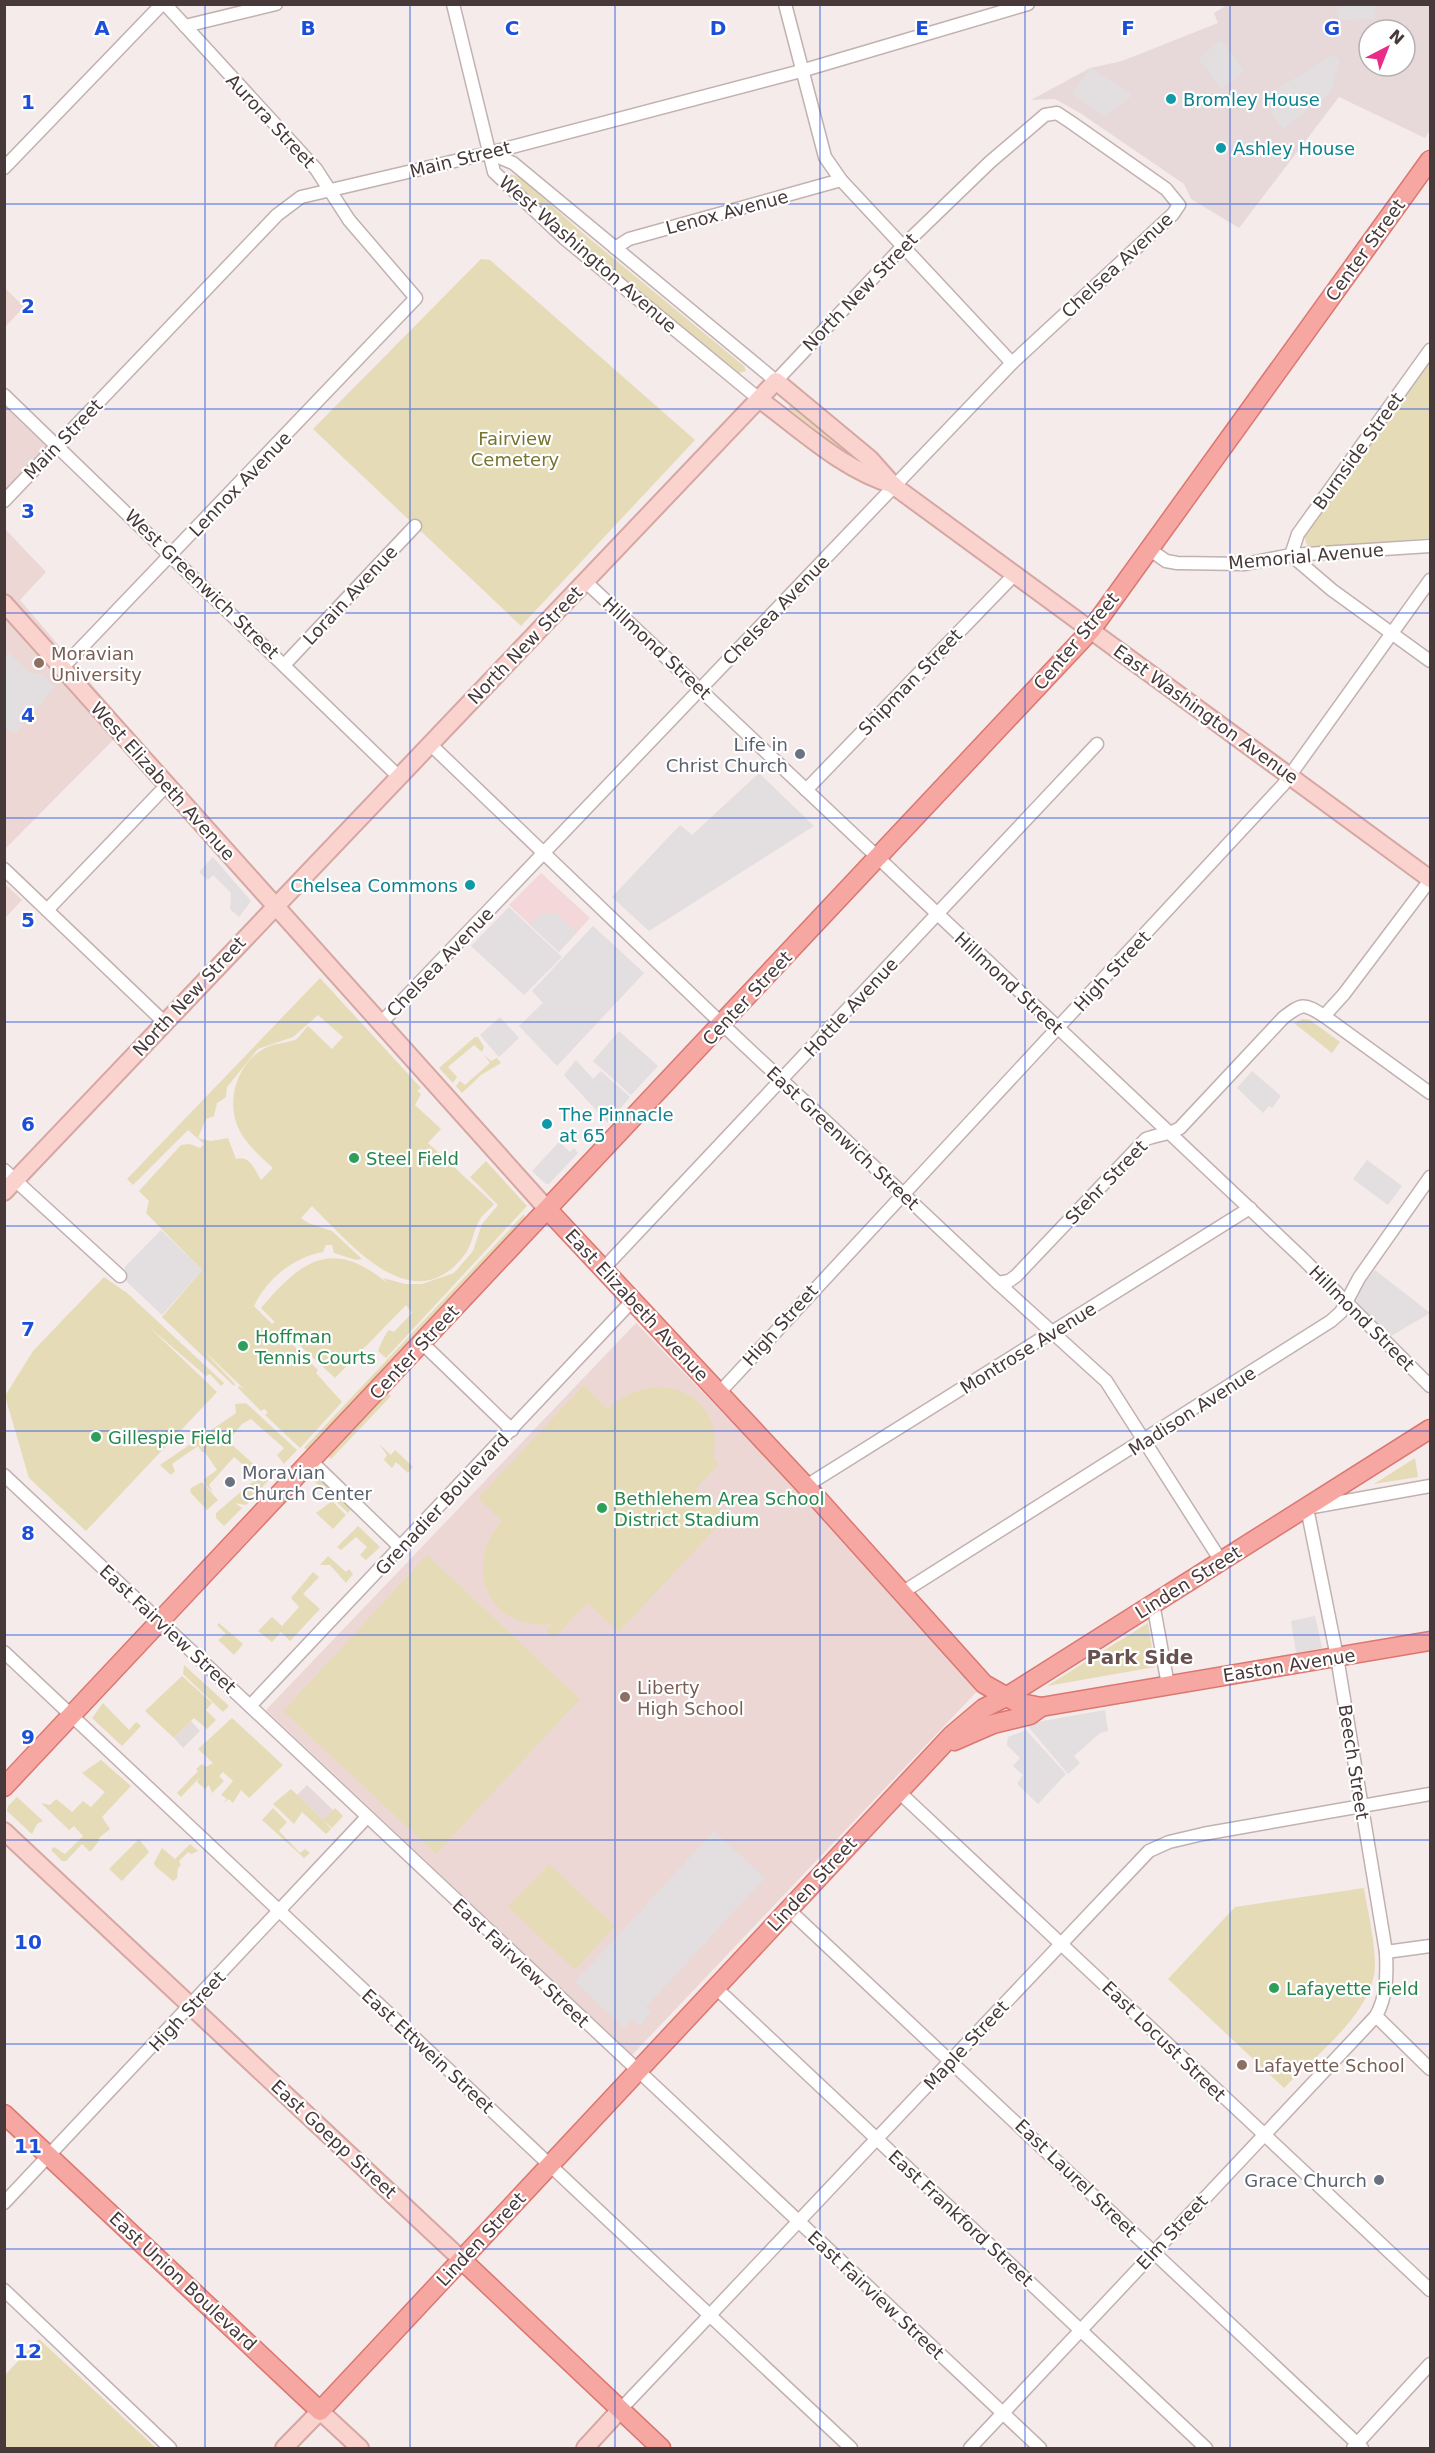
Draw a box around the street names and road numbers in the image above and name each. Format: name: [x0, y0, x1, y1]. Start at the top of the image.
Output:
street label: Aurora Street: [222, 70, 320, 172]
street label: Main Street: [407, 136, 513, 182]
street label: West Washington Avenue: [495, 171, 681, 337]
street label: Lenox Avenue: [663, 186, 791, 238]
street label: Center Street: [1321, 195, 1409, 305]
street label: Chelsea Avenue: [1057, 208, 1177, 322]
street label: North New Street: [798, 229, 922, 355]
street label: Burnside Street: [1308, 388, 1408, 514]
street label: Main Street: [20, 395, 106, 483]
street label: Lennox Avenue: [185, 427, 295, 541]
street label: West Greenwich Street: [121, 505, 283, 663]
street label: Memorial Avenue: [1227, 539, 1385, 573]
street label: Lorain Avenue: [299, 541, 401, 649]
street label: Chelsea Avenue: [718, 551, 834, 669]
street label: North New Street: [463, 582, 587, 708]
street label: Center Street: [1029, 588, 1123, 694]
street label: Hillmond Street: [599, 592, 715, 704]
street label: Shipman Street: [854, 624, 966, 740]
street label: East Washington Avenue: [1110, 640, 1302, 788]
street label: West Elizabeth Avenue: [86, 698, 240, 864]
street label: Chelsea Avenue: [382, 903, 498, 1021]
street label: Hillmond Street: [951, 927, 1067, 1039]
street label: High Street: [1070, 927, 1154, 1015]
street label: North New Street: [128, 932, 250, 1060]
street label: Center Street: [698, 947, 796, 1049]
street label: Hottle Avenue: [800, 953, 902, 1061]
street label: East Greenwich Street: [763, 1062, 923, 1214]
street label: Stehr Street: [1061, 1136, 1151, 1228]
street label: East Elizabeth Avenue: [561, 1225, 713, 1385]
street label: Hillmond Street: [1305, 1261, 1419, 1375]
street label: High Street: [738, 1280, 822, 1370]
street label: Montrose Avenue: [956, 1298, 1100, 1398]
street label: Center Street: [365, 1301, 463, 1403]
street label: Madison Avenue: [1124, 1362, 1260, 1460]
street label: Grenadier Boulevard: [371, 1429, 513, 1579]
street label: Linden Street: [1131, 1541, 1245, 1623]
street label: East Fairview Street: [96, 1560, 240, 1698]
street label: Easton Avenue: [1221, 1644, 1357, 1686]
street label: Beech Street: [1335, 1703, 1373, 1821]
street label: Linden Street: [763, 1833, 861, 1935]
street label: East Fairview Street: [449, 1894, 593, 2032]
street label: High Street: [145, 1967, 229, 2055]
street label: East Locust Street: [1098, 1977, 1230, 2105]
street label: East Ettwein Street: [358, 1984, 498, 2118]
street label: Maple Street: [919, 1996, 1013, 2094]
street label: East Goepp Street: [267, 2075, 401, 2203]
street label: East Laurel Street: [1011, 2115, 1141, 2241]
street label: East Frankford Street: [884, 2145, 1038, 2291]
street label: Linden Street: [432, 2188, 530, 2290]
street label: Elm Street: [1132, 2190, 1212, 2274]
street label: East Union Boulevard: [105, 2207, 261, 2355]
street label: East Fairview Street: [804, 2226, 948, 2364]

